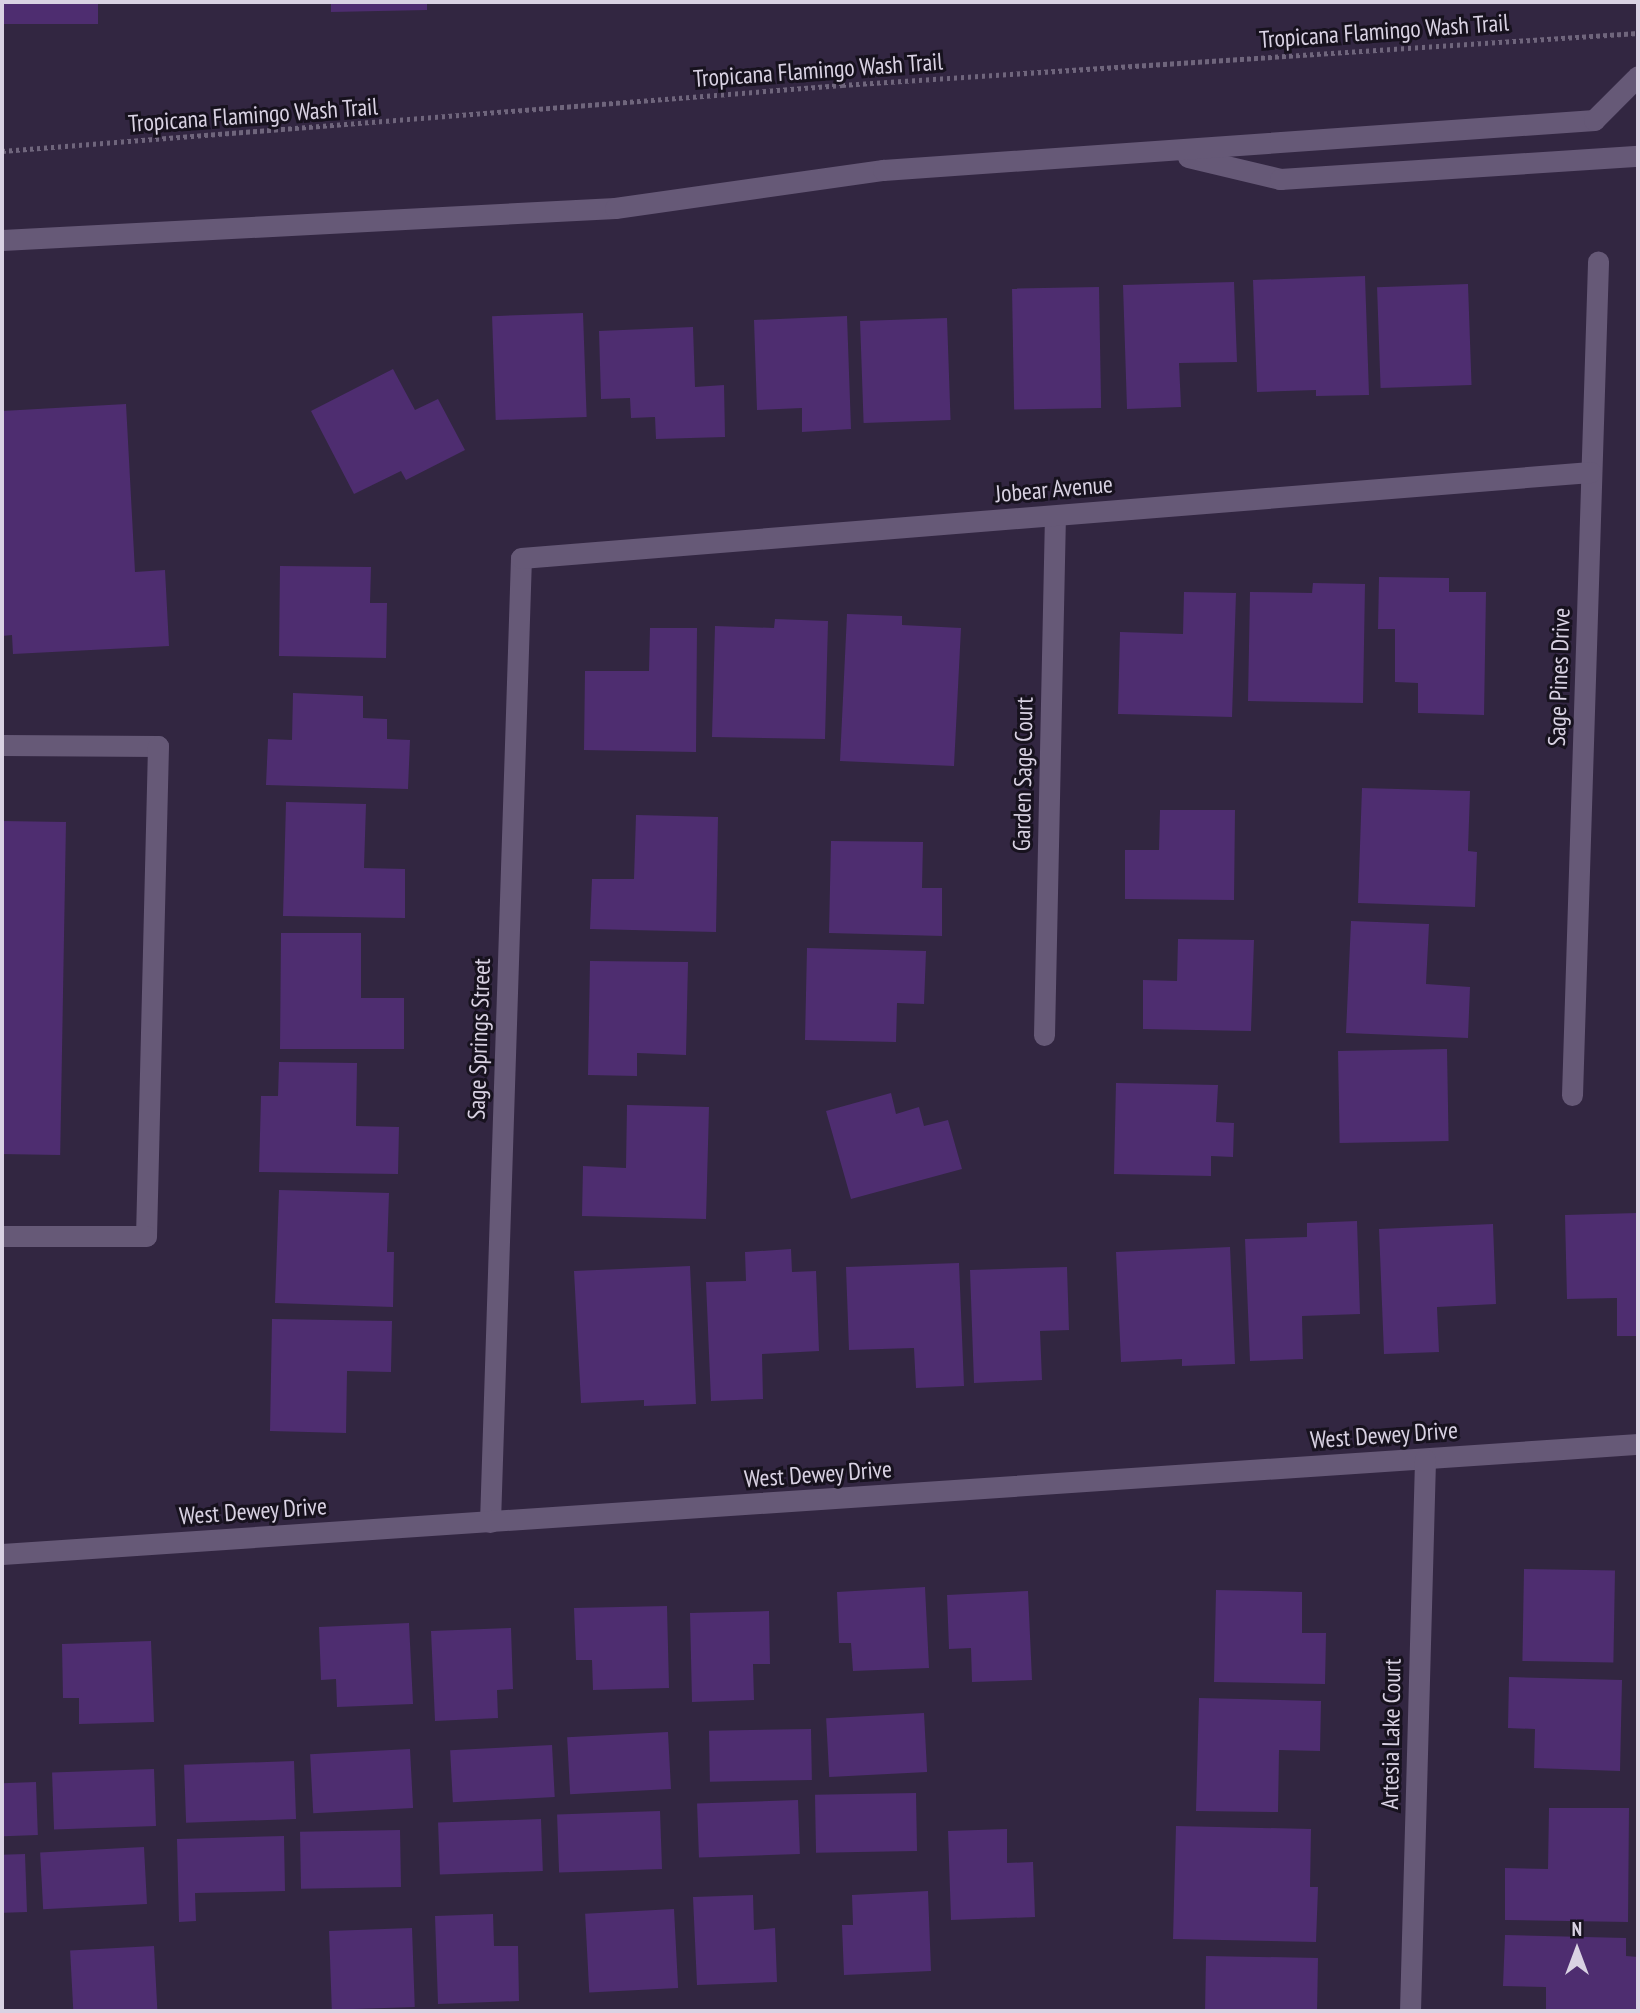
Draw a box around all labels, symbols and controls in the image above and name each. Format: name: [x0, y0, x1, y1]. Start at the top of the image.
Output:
street label: Tropicana Flamingo Wash Trail: [1258, 8, 1510, 54]
street label: Tropicana Flamingo Wash Trail: [692, 47, 944, 93]
street label: Tropicana Flamingo Wash Trail: [127, 92, 379, 138]
street label: Jobear Avenue: [994, 469, 1114, 509]
street label: Sage Pines Drive: [1542, 607, 1576, 747]
street label: Garden Sage Court: [1007, 697, 1039, 851]
street label: Sage Springs Street: [462, 958, 496, 1120]
street label: West Dewey Drive: [1309, 1415, 1459, 1455]
street label: West Dewey Drive: [743, 1454, 893, 1494]
street label: West Dewey Drive: [178, 1491, 328, 1531]
street label: Artesia Lake Court: [1375, 1658, 1407, 1810]
north arrow: [1542, 1915, 1612, 1985]
text: N: [1572, 1917, 1582, 1941]

